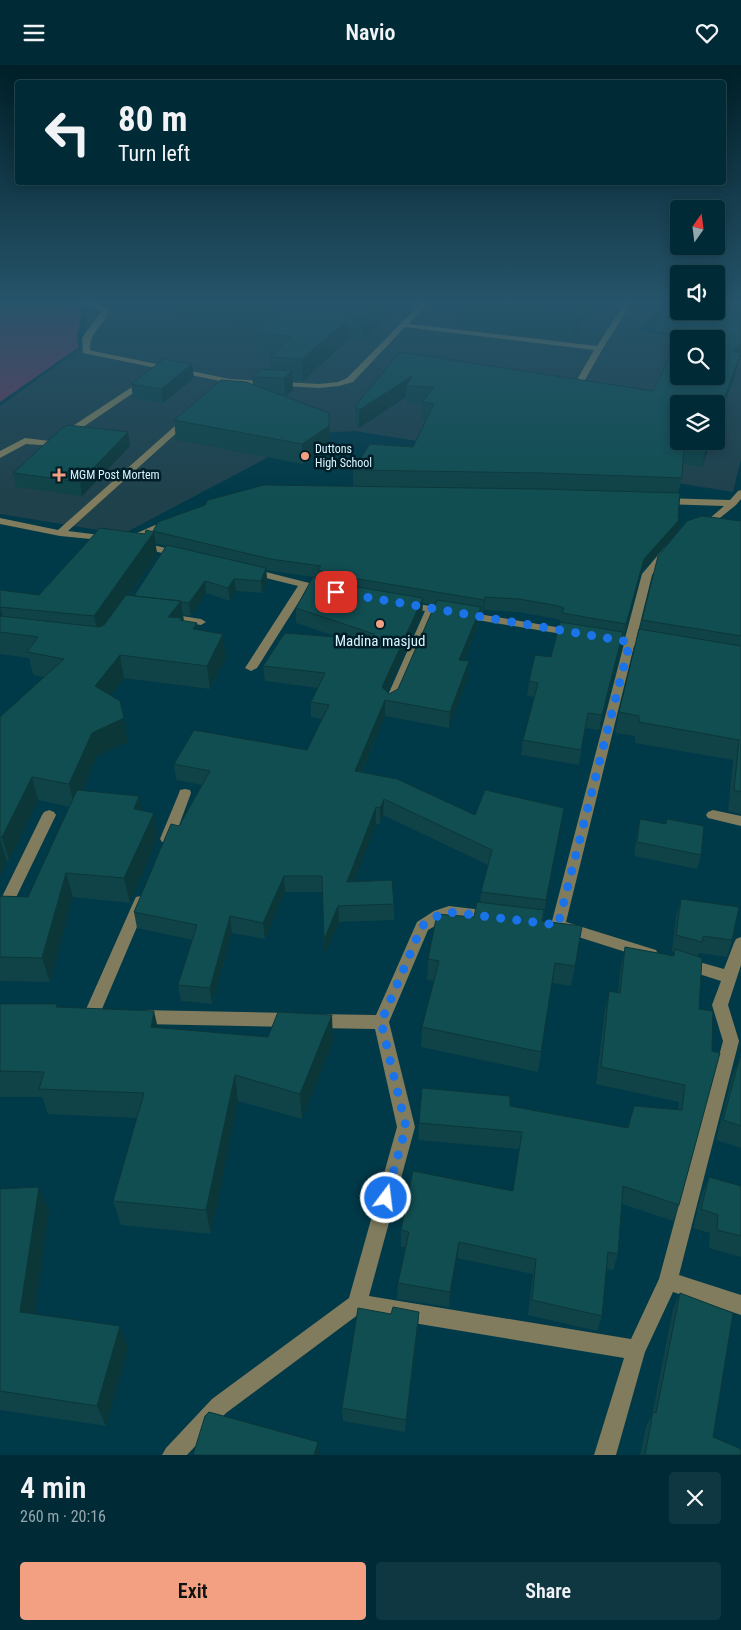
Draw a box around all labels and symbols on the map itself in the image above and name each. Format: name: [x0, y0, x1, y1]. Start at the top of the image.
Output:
north arrow: [670, 200, 725, 255]
place label: Duttons High School: [315, 442, 372, 470]
marker: Duttons High School: [299, 450, 311, 462]
marker: MGM Post Mortem: [52, 468, 66, 482]
place label: MGM Post Mortem: [70, 468, 160, 482]
pin: [315, 571, 357, 613]
marker: Madina masjud: [374, 618, 386, 630]
place label: Madina masjud: [335, 632, 425, 650]
position arrow: [359, 1171, 411, 1223]

